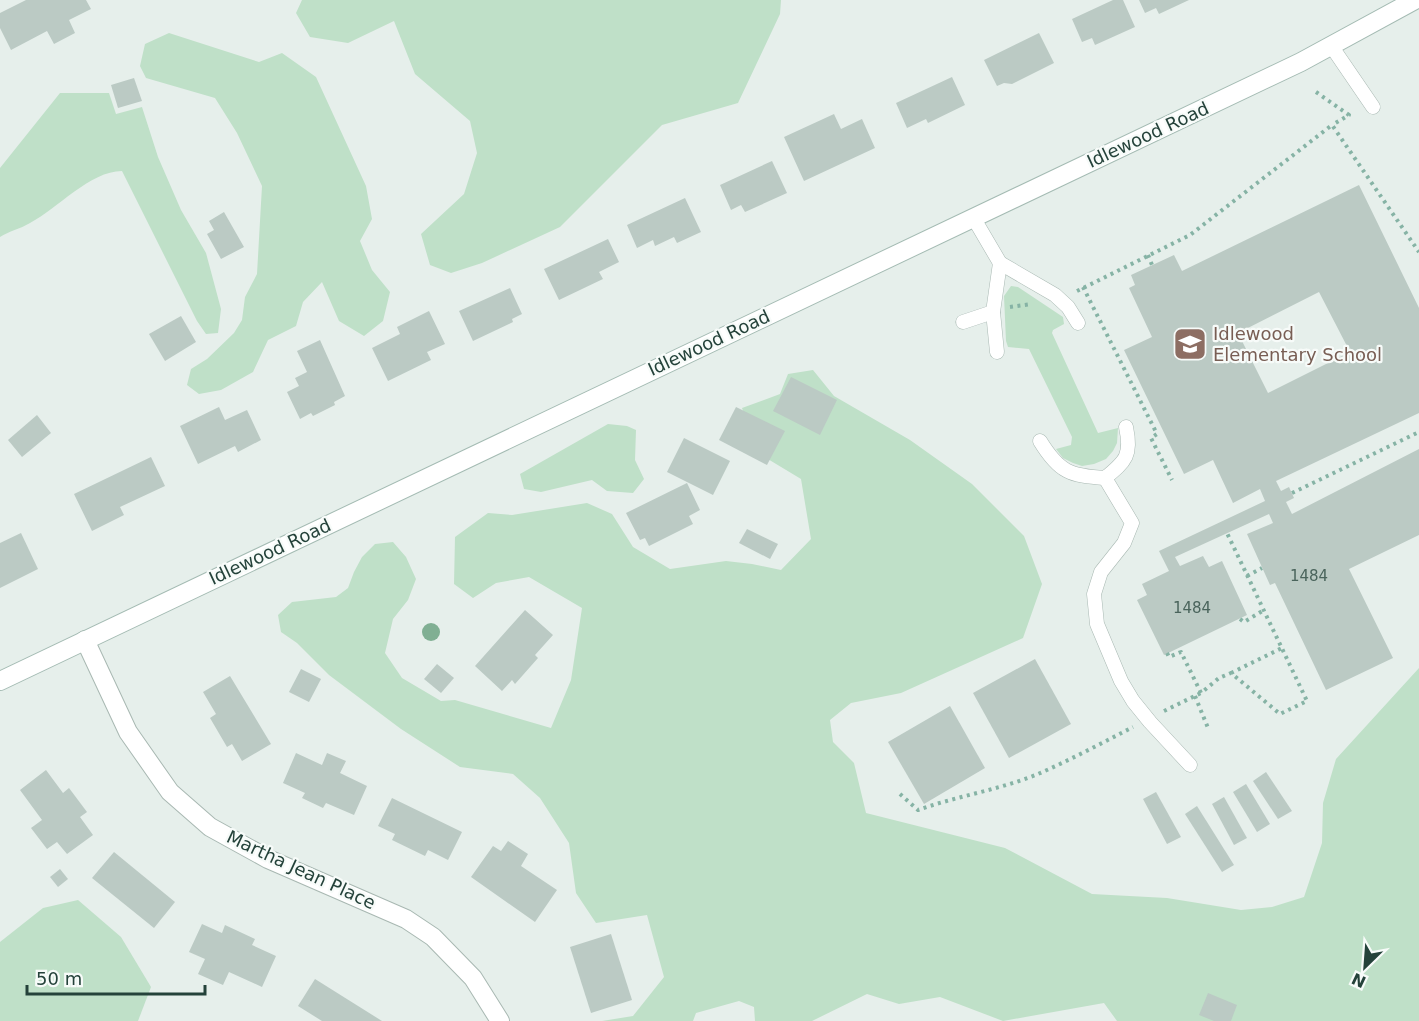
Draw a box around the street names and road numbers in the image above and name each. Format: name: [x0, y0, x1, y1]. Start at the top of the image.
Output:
street label: Idlewood Road: [1084, 97, 1212, 172]
street label: Idlewood Road: [645, 305, 773, 380]
street label: Idlewood Road: [206, 514, 334, 589]
street label: Martha Jean Place: [224, 826, 379, 913]

